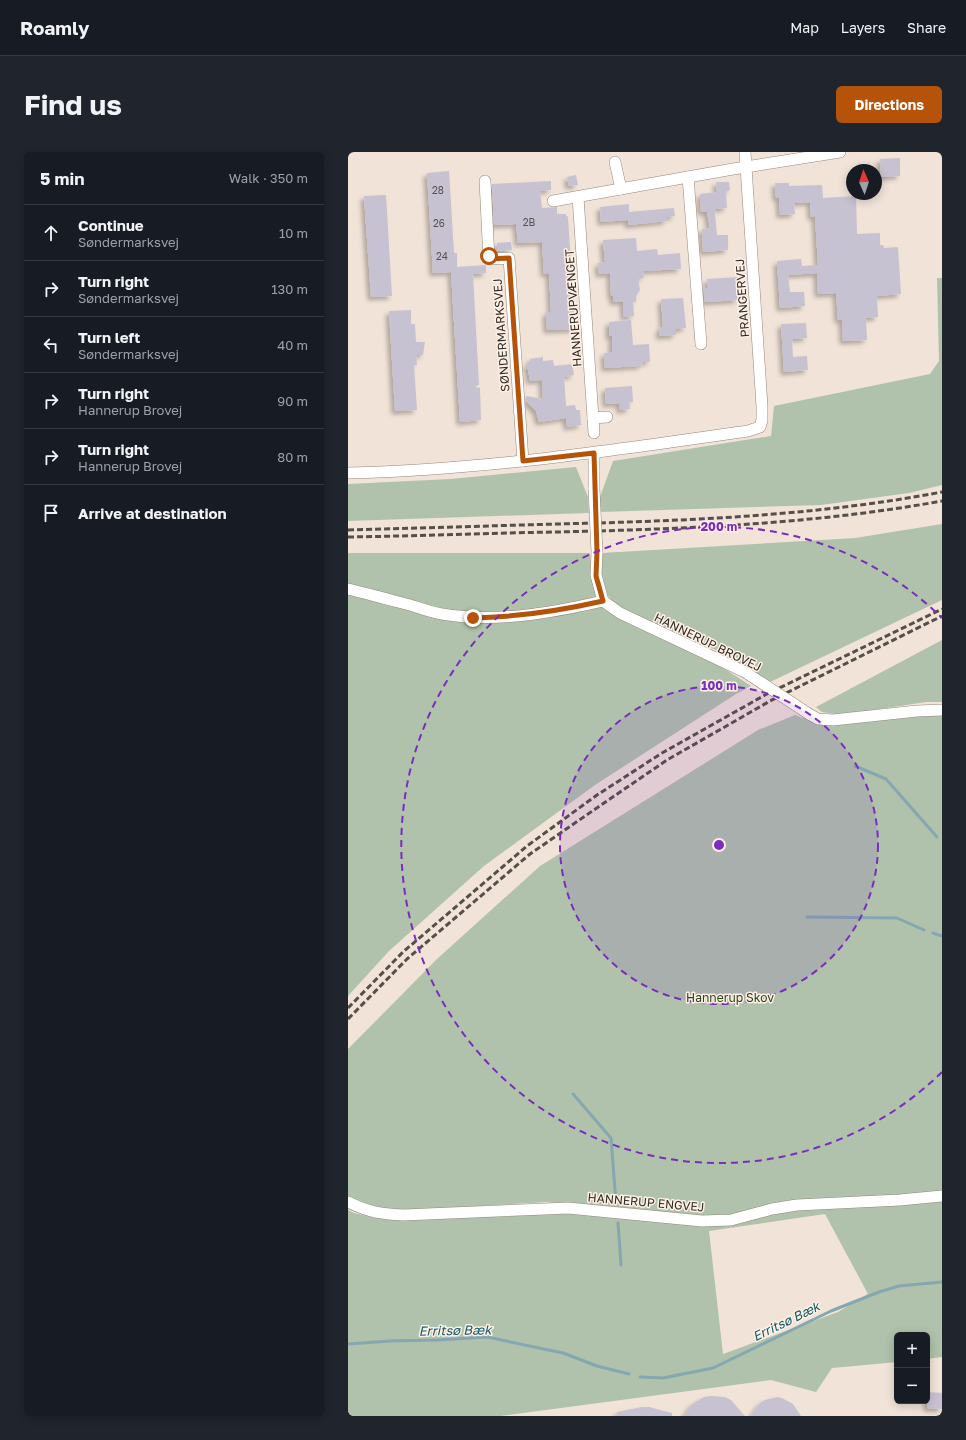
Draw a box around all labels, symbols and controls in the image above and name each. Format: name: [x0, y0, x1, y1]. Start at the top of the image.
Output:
text: Roamly: [20, 16, 89, 39]
text: Map: [790, 19, 819, 36]
text: Layers: [841, 19, 885, 36]
text: Share: [907, 19, 946, 36]
button: Directions: [836, 86, 942, 123]
text: Find us: [24, 88, 122, 121]
north arrow: [846, 164, 882, 200]
text: 5 min: [40, 168, 84, 189]
text: Walk · 350 m: [229, 170, 308, 186]
house number: 28: [432, 184, 444, 196]
text: Continue: [78, 216, 144, 234]
house number: 2B: [523, 216, 536, 228]
house number: 26: [433, 217, 445, 229]
icon: ahead: [40, 222, 62, 244]
text: 10 m: [279, 225, 308, 241]
text: Søndermarksvej: [78, 234, 179, 250]
route start: [480, 247, 498, 265]
street label: HANNERUPVÆNGET: [561, 248, 585, 367]
house number: 24: [436, 250, 448, 262]
street label: PRANGERVEJ: [732, 258, 752, 338]
text: Turn right: [78, 272, 149, 290]
icon: right: [40, 278, 62, 300]
street label: SØNDERMARKSVEJ: [490, 278, 512, 392]
text: 130 m: [271, 281, 308, 297]
text: Søndermarksvej: [78, 290, 179, 306]
text: Turn left: [78, 328, 140, 346]
icon: left: [40, 334, 62, 356]
text: 40 m: [277, 337, 308, 353]
text: Søndermarksvej: [78, 346, 179, 362]
text: Turn right: [78, 384, 149, 402]
icon: right: [40, 390, 62, 412]
text: 90 m: [277, 393, 308, 409]
text: Hannerup Brovej: [78, 402, 182, 418]
text: Turn right: [78, 440, 149, 458]
icon: right: [40, 446, 62, 468]
text: 80 m: [277, 449, 308, 465]
text: Hannerup Brovej: [78, 458, 182, 474]
icon: arrive: [40, 502, 62, 524]
text: Arrive at destination: [78, 504, 227, 522]
text: 200 m: [701, 519, 737, 534]
route end: [464, 609, 482, 627]
street label: HANNERUP BROVEJ: [652, 610, 764, 674]
text: 100 m: [701, 678, 737, 693]
centre of rings: [712, 838, 726, 852]
park label: Hannerup Skov: [686, 990, 774, 1005]
street label: HANNERUP ENGVEJ: [587, 1189, 705, 1215]
water label: Erritsø Bæk: [750, 1297, 824, 1344]
water label: Erritsø Bæk: [418, 1321, 493, 1339]
map controls: [894, 1332, 930, 1404]
button: +: [894, 1332, 930, 1368]
button: −: [894, 1368, 930, 1404]

